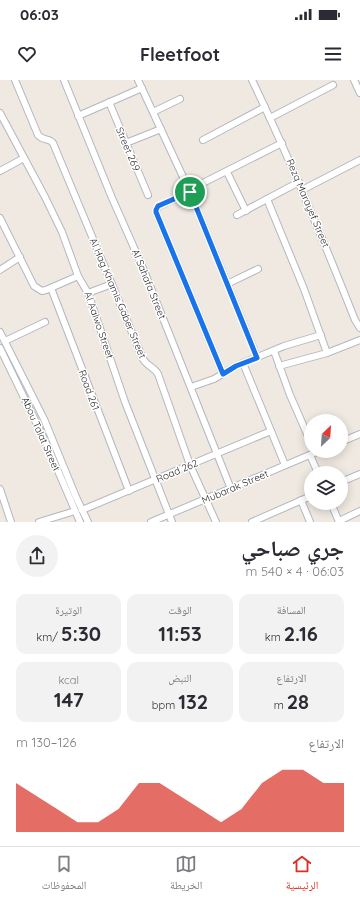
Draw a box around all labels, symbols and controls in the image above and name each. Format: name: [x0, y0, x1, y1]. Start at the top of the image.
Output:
text: 06:03: [20, 5, 59, 24]
icon: heart: [16, 43, 38, 65]
text: Fleetfoot: [140, 43, 220, 66]
icon: menu: [322, 43, 344, 65]
street label: Street 269: [113, 125, 143, 173]
street label: Rezq Marayef Street: [283, 157, 333, 250]
pin: [173, 175, 207, 209]
icon: arrive: [179, 181, 201, 203]
street label: Al Hag Khamis Gaber Street: [87, 236, 150, 361]
street label: Al Sahafa Street: [129, 247, 169, 322]
street label: Al Aalwo Street: [81, 290, 117, 361]
street label: Road 261: [76, 368, 102, 412]
street label: Abou Talat Street: [19, 395, 63, 474]
north arrow: [304, 414, 348, 458]
map controls: [304, 414, 348, 510]
street label: Road 262: [154, 456, 200, 486]
button: layers: [304, 466, 348, 510]
street label: Mubarak Street: [200, 467, 271, 507]
text: جري صباحي: [241, 534, 344, 562]
button: share: [16, 535, 58, 577]
text: 06:03 · 4 × 540 m: [246, 563, 344, 579]
text: الوتيرة: [55, 603, 82, 617]
text: الوقت: [168, 603, 192, 617]
text: المسافة: [277, 603, 306, 617]
text: 5:30: [61, 621, 101, 646]
text: 11:53: [158, 621, 202, 646]
text: 2.16: [284, 621, 318, 646]
text: /km: [36, 630, 61, 644]
text: km: [265, 630, 284, 644]
text: النبض: [168, 671, 192, 685]
text: الارتفاع: [276, 671, 306, 685]
text: kcal: [58, 673, 79, 687]
text: 147: [54, 687, 84, 712]
text: 132: [178, 689, 208, 714]
text: 28: [287, 689, 309, 714]
text: bpm: [152, 698, 178, 712]
text: m: [274, 698, 287, 712]
text: 126–130 m: [16, 734, 76, 750]
text: الارتفاع: [309, 735, 344, 751]
tab: المحفوظات: [42, 853, 86, 896]
tab: الخريطة: [170, 853, 202, 896]
tab: الرئيسية: [286, 853, 318, 896]

